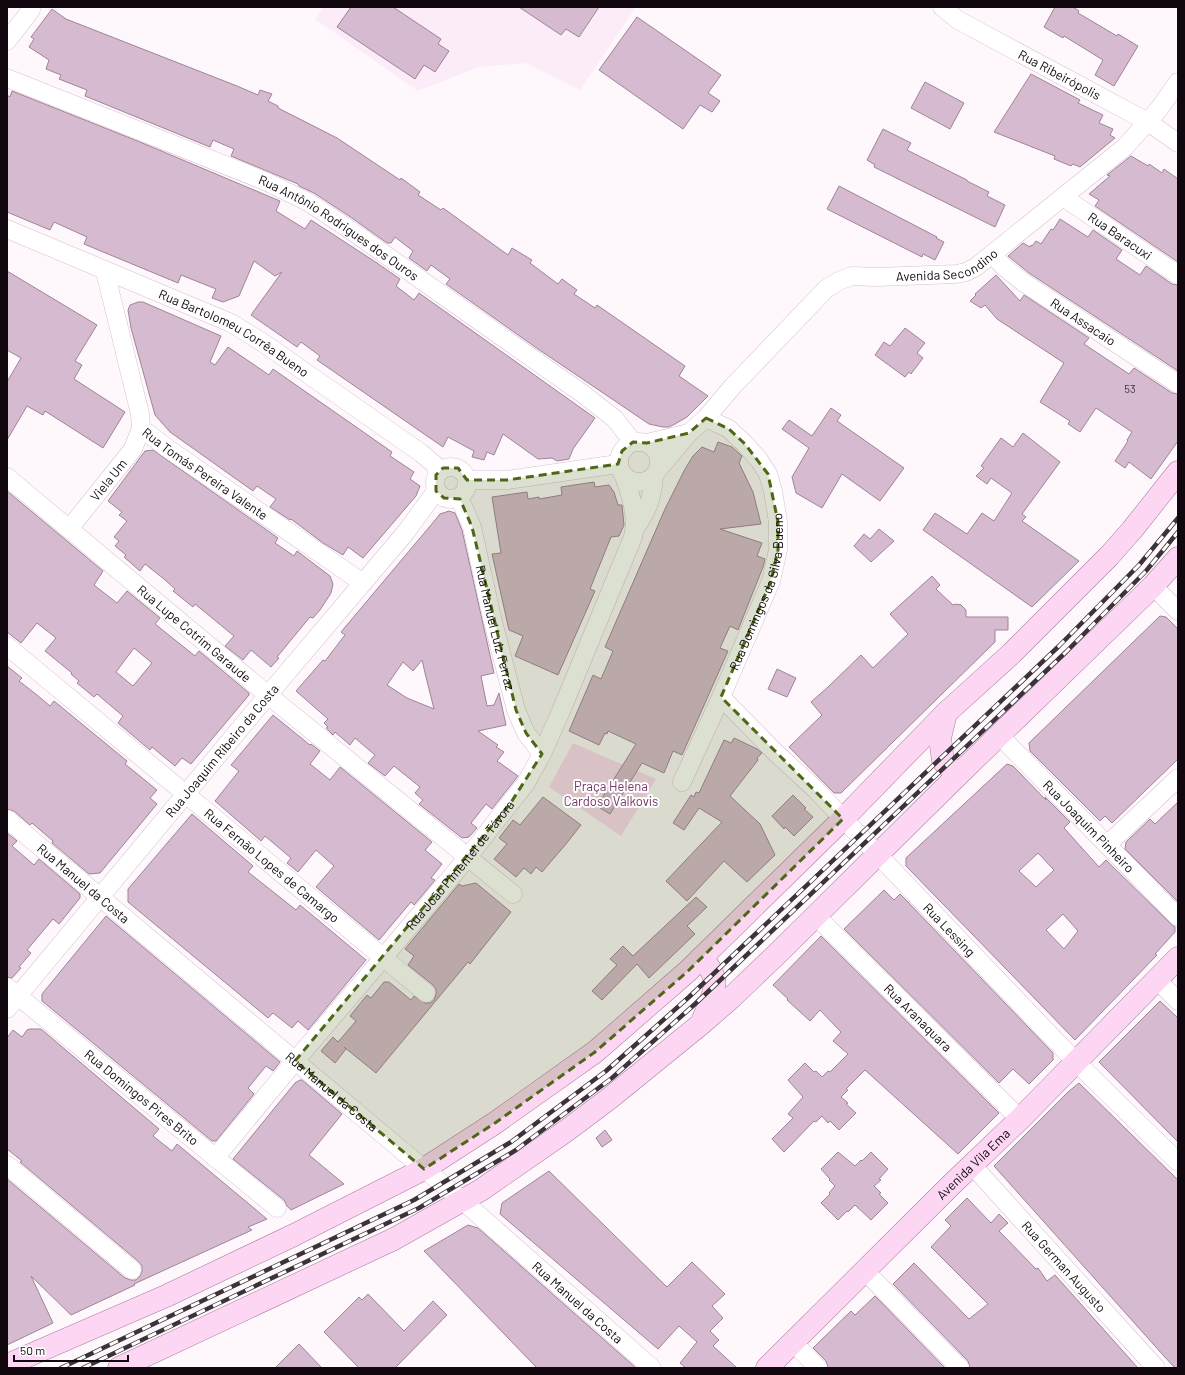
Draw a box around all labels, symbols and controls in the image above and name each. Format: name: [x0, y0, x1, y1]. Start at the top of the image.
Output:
street label: Rua Ribeirópolis: [1016, 46, 1104, 103]
street label: Rua Antônio Rodrigues dos Ouros: [256, 171, 422, 284]
street label: Rua Baracuxi: [1085, 208, 1155, 263]
street label: Avenida Secondino: [895, 245, 1001, 284]
street label: Rua Bartolomeu Corrêa Bueno: [156, 286, 312, 380]
street label: Rua Assacaio: [1048, 294, 1119, 349]
house number: 53: [1124, 382, 1136, 395]
street label: Rua Tomás Pereira Valente: [139, 424, 271, 523]
street label: Viela Um: [87, 456, 130, 504]
street label: Rua Domingos da Silva Bueno: [726, 512, 786, 673]
street label: Rua Manuel Luiz Ferraz: [473, 563, 519, 692]
street label: Rua Lupe Cotrim Garaude: [134, 581, 254, 686]
street label: Rua Joaquim Ribeiro da Costa: [162, 681, 282, 820]
street label: Rua Joaquim Pinheiro: [1040, 777, 1138, 876]
park label: Praça Helena Cardoso Valkovis: [564, 778, 658, 809]
street label: Rua João Pimentel de Távora: [402, 797, 518, 933]
street label: Rua Fernão Lopes de Camargo: [201, 805, 343, 926]
street label: Rua Manuel da Costa: [34, 840, 133, 927]
street label: Rua Lessing: [920, 899, 979, 960]
street label: Rua Aranaquara: [881, 980, 955, 1055]
street label: Rua Domingos Pires Brito: [81, 1046, 202, 1149]
street label: Rua Manuel da Costa: [282, 1048, 381, 1135]
street label: Avenida Vila Ema: [933, 1125, 1013, 1203]
street label: Rua German Augusto: [1019, 1218, 1109, 1315]
street label: Rua Manuel da Costa: [529, 1258, 626, 1347]
scale bar: [14, 1337, 128, 1363]
text: 50 m: [20, 1343, 45, 1357]

